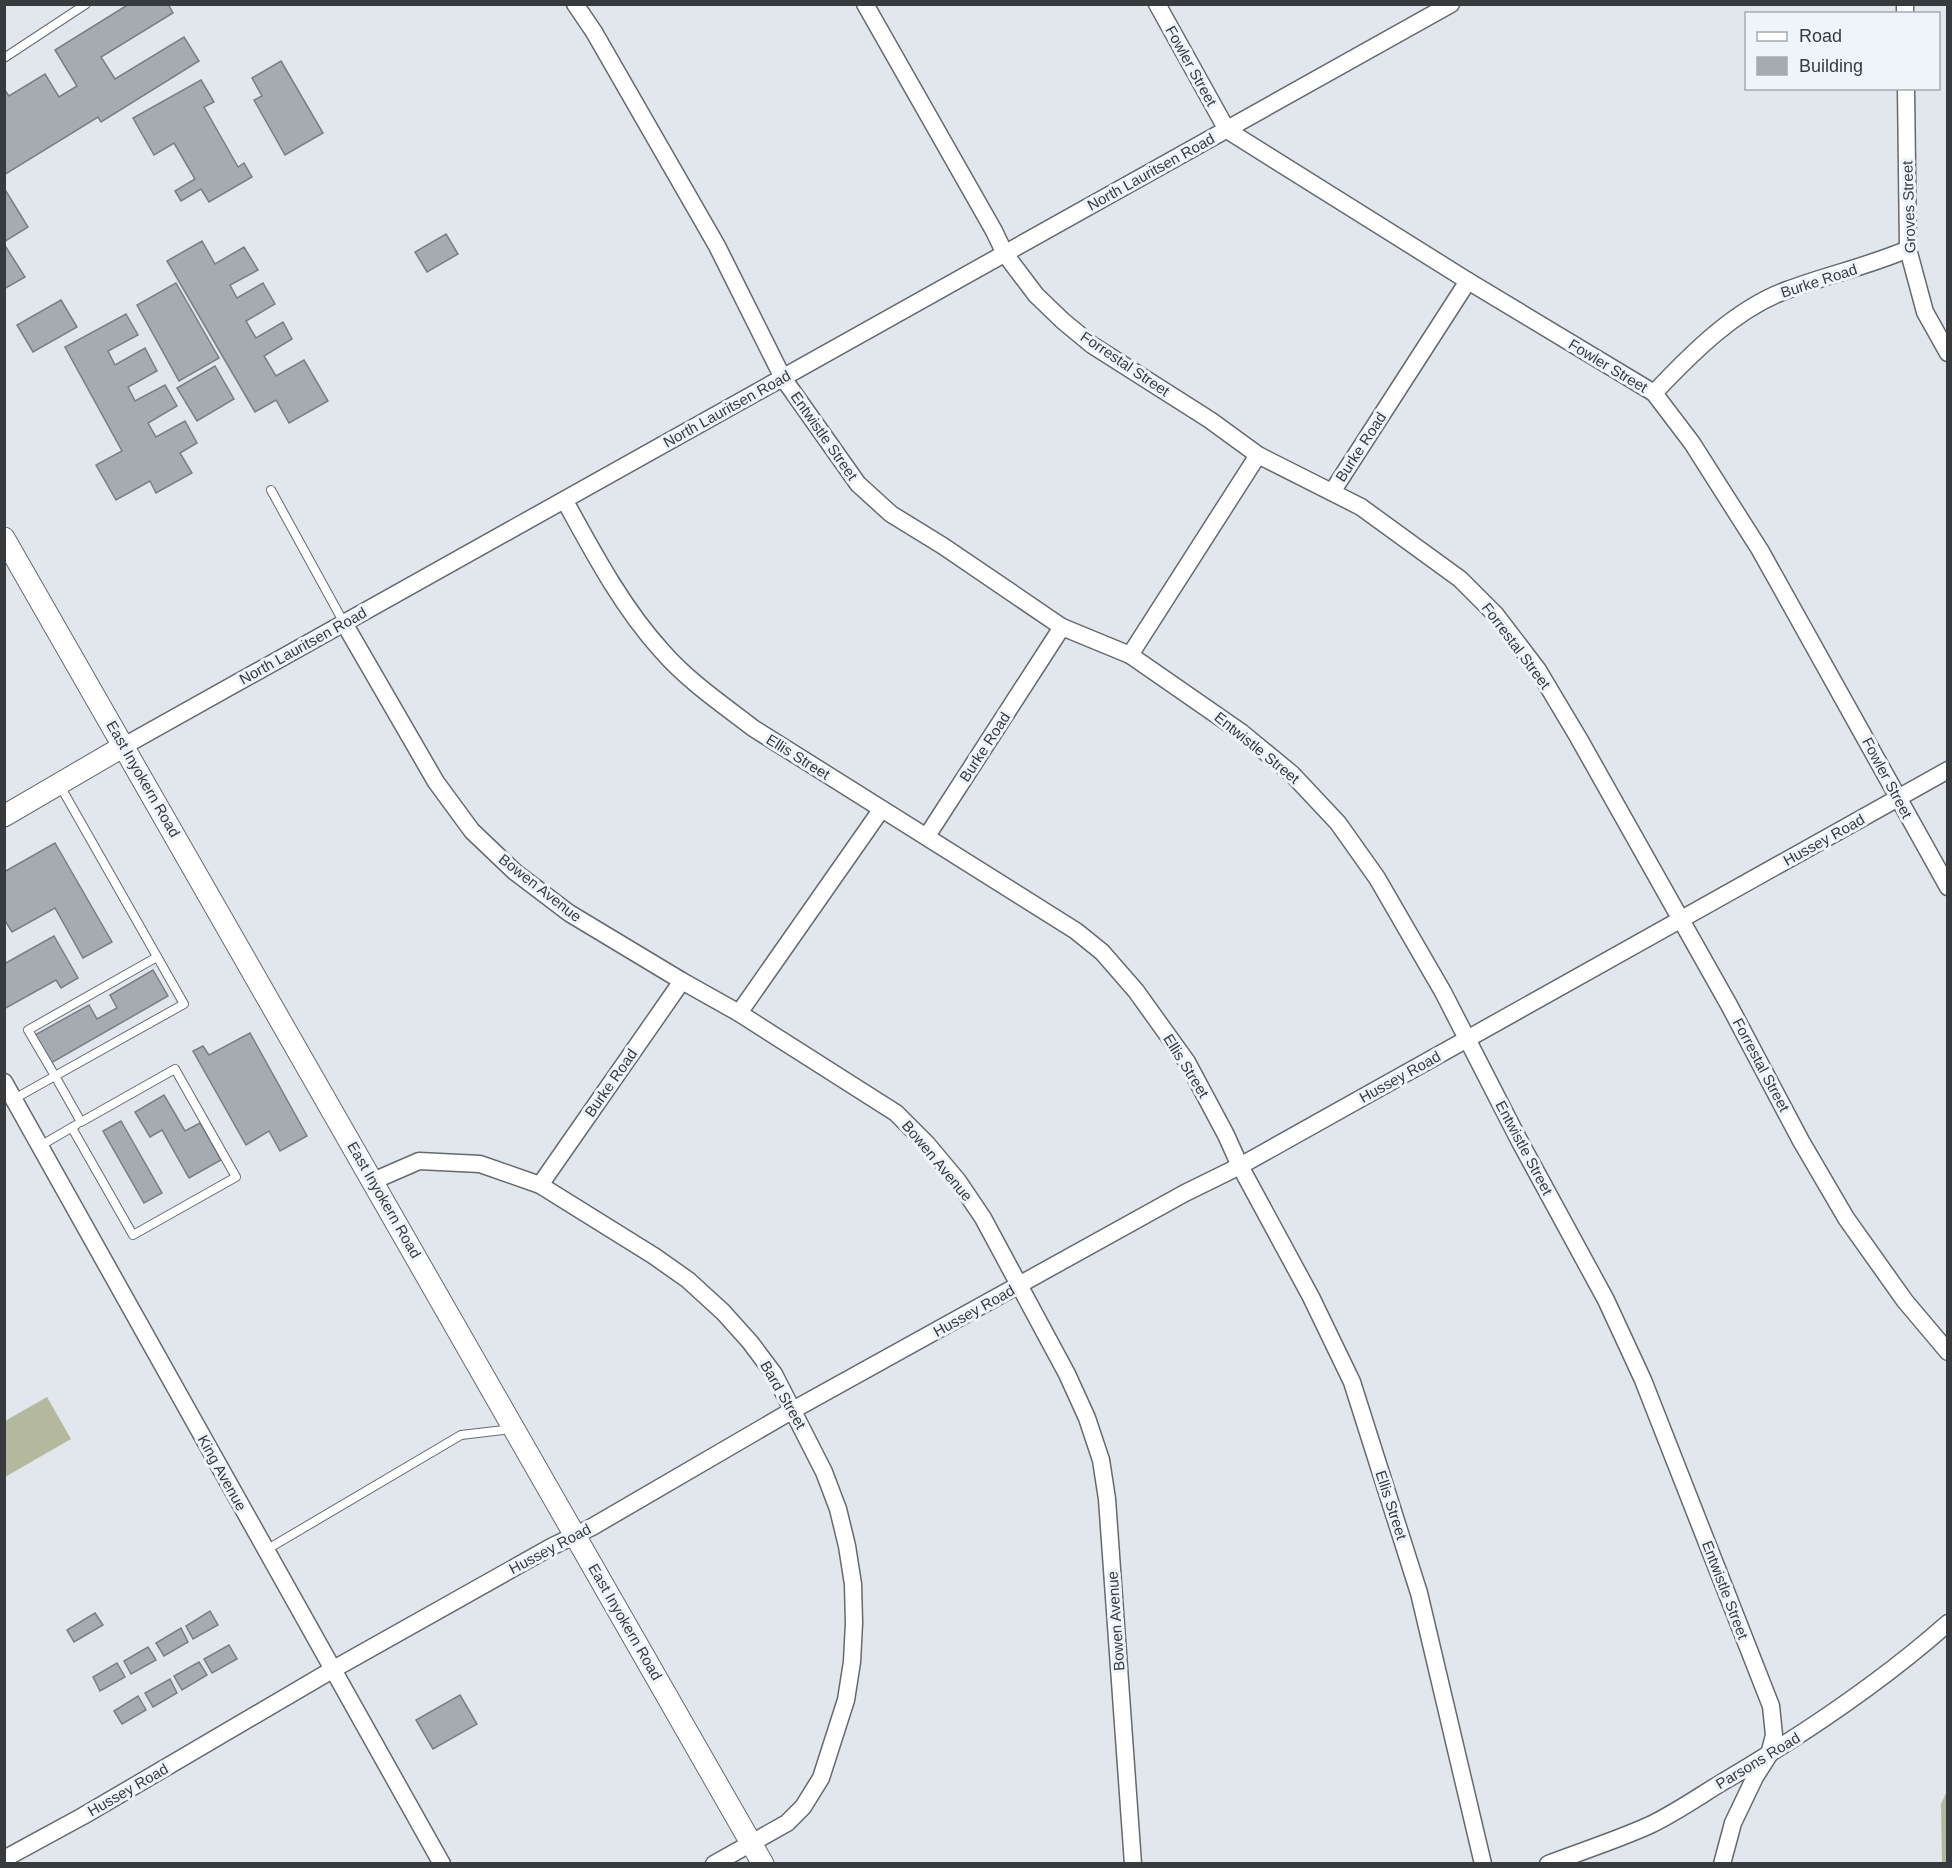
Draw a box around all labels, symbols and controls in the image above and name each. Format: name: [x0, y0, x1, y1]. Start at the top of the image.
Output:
legend: [1745, 12, 1940, 90]
street label: Fowler Street: [1162, 23, 1221, 110]
text: Road: [1799, 26, 1842, 46]
text: Building: [1799, 56, 1863, 76]
street label: North Lauritsen Road: [1084, 130, 1217, 214]
street label: Groves Street: [1898, 160, 1919, 254]
street label: Burke Road: [1779, 260, 1859, 301]
street label: Forrestal Street: [1078, 328, 1174, 400]
street label: Fowler Street: [1566, 335, 1652, 396]
street label: North Lauritsen Road: [660, 367, 793, 451]
street label: Entwistle Street: [788, 388, 862, 484]
street label: Burke Road: [1332, 409, 1389, 485]
street label: Forrestal Street: [1479, 599, 1555, 693]
street label: North Lauritsen Road: [236, 604, 369, 688]
street label: Entwistle Street: [1211, 708, 1304, 788]
street label: Burke Road: [956, 709, 1013, 785]
street label: East Inyokern Road: [103, 717, 184, 840]
street label: Ellis Street: [763, 730, 834, 783]
street label: Fowler Street: [1859, 734, 1916, 822]
street label: Hussey Road: [1780, 810, 1867, 869]
street label: Bowen Avenue: [496, 850, 585, 925]
street label: Forrestal Street: [1730, 1015, 1794, 1115]
street label: Ellis Street: [1160, 1031, 1213, 1101]
street label: Burke Road: [581, 1045, 640, 1120]
street label: Hussey Road: [1356, 1047, 1443, 1106]
street label: Entwistle Street: [1492, 1098, 1557, 1198]
street label: Bowen Avenue: [899, 1117, 976, 1204]
street label: East Inyokern Road: [344, 1138, 425, 1261]
street label: Hussey Road: [930, 1281, 1017, 1340]
street label: Bard Street: [757, 1358, 810, 1433]
street label: King Avenue: [195, 1432, 250, 1514]
street label: Ellis Street: [1372, 1468, 1411, 1542]
street label: Hussey Road: [506, 1520, 594, 1577]
street label: Entwistle Street: [1699, 1538, 1752, 1642]
street label: East Inyokern Road: [585, 1560, 666, 1683]
street label: Bowen Avenue: [1104, 1571, 1127, 1671]
street label: Parsons Road: [1713, 1729, 1803, 1792]
street label: Hussey Road: [85, 1760, 171, 1819]

